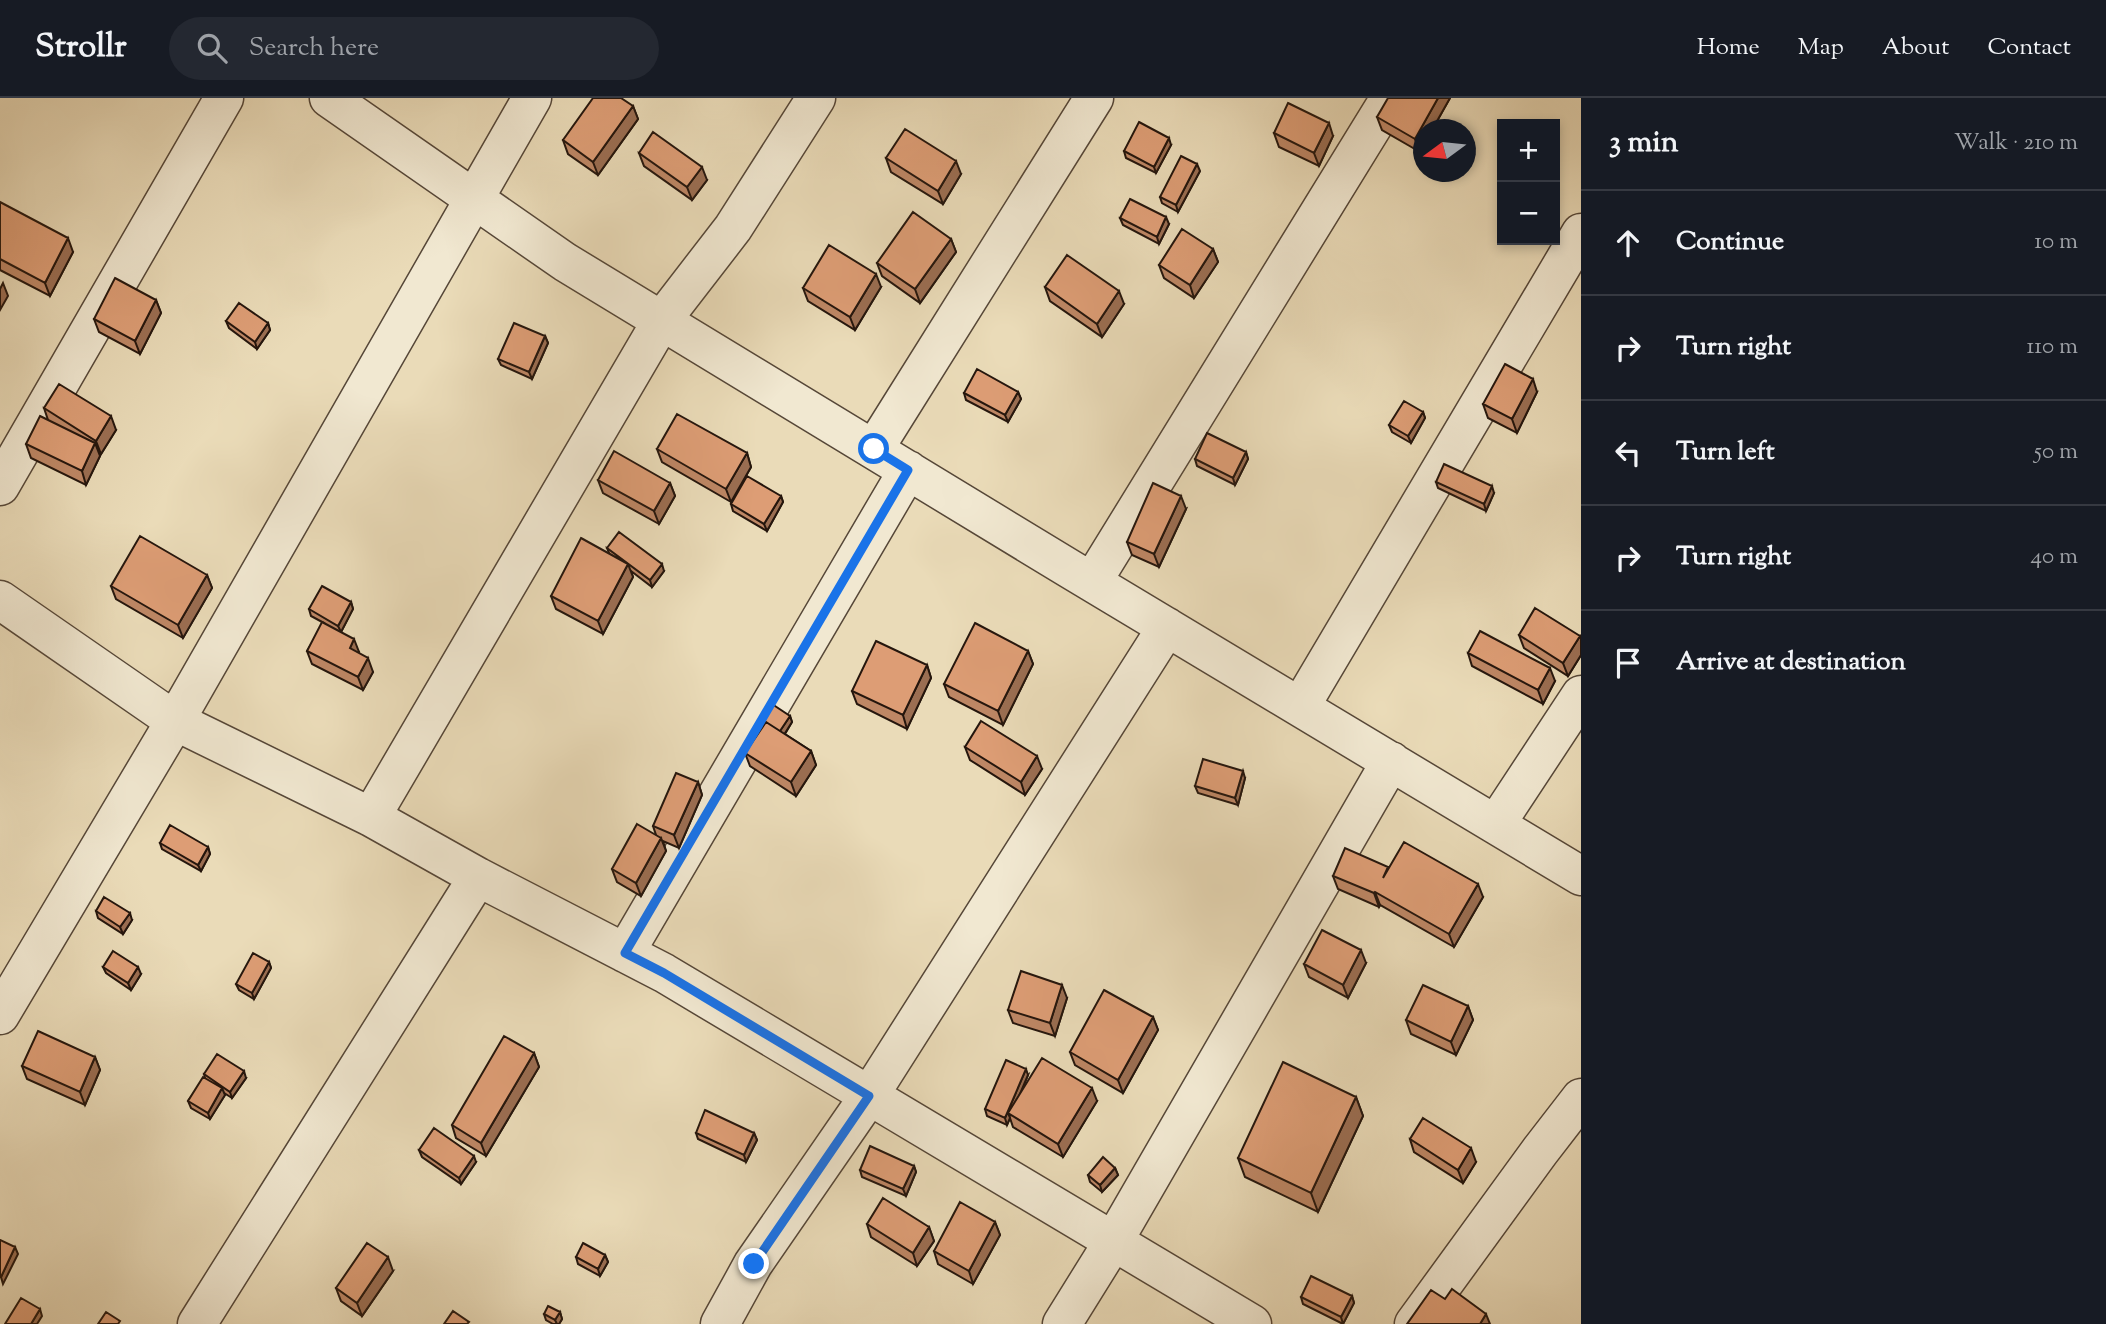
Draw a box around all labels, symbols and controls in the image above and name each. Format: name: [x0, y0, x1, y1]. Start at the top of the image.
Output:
search box: [169, 17, 659, 80]
text: Strollr: [35, 24, 127, 72]
icon: search: [193, 29, 231, 67]
text: Search here: [249, 30, 379, 67]
text: Home: [1697, 31, 1760, 65]
text: Map: [1798, 31, 1844, 65]
text: About: [1882, 31, 1949, 65]
text: Contact: [1987, 31, 2071, 65]
north arrow: [1413, 119, 1476, 182]
map controls: [1497, 119, 1560, 245]
button: +: [1497, 119, 1560, 182]
text: 3 min: [1609, 122, 1679, 165]
text: Walk · 210 m: [1954, 127, 2078, 160]
button: −: [1497, 182, 1560, 245]
icon: ahead: [1609, 224, 1647, 262]
text: Continue: [1676, 224, 1784, 261]
text: 10 m: [2034, 226, 2078, 259]
icon: right: [1609, 329, 1647, 367]
text: Turn right: [1676, 329, 1791, 366]
text: 110 m: [2027, 331, 2078, 364]
route start: [858, 433, 889, 464]
icon: left: [1609, 434, 1647, 472]
text: Turn left: [1676, 434, 1775, 471]
text: 50 m: [2034, 436, 2078, 469]
icon: right: [1609, 539, 1647, 577]
text: Turn right: [1676, 539, 1791, 576]
text: 40 m: [2031, 541, 2078, 574]
icon: arrive: [1609, 644, 1647, 682]
text: Arrive at destination: [1676, 644, 1906, 681]
route end: [738, 1248, 769, 1279]

